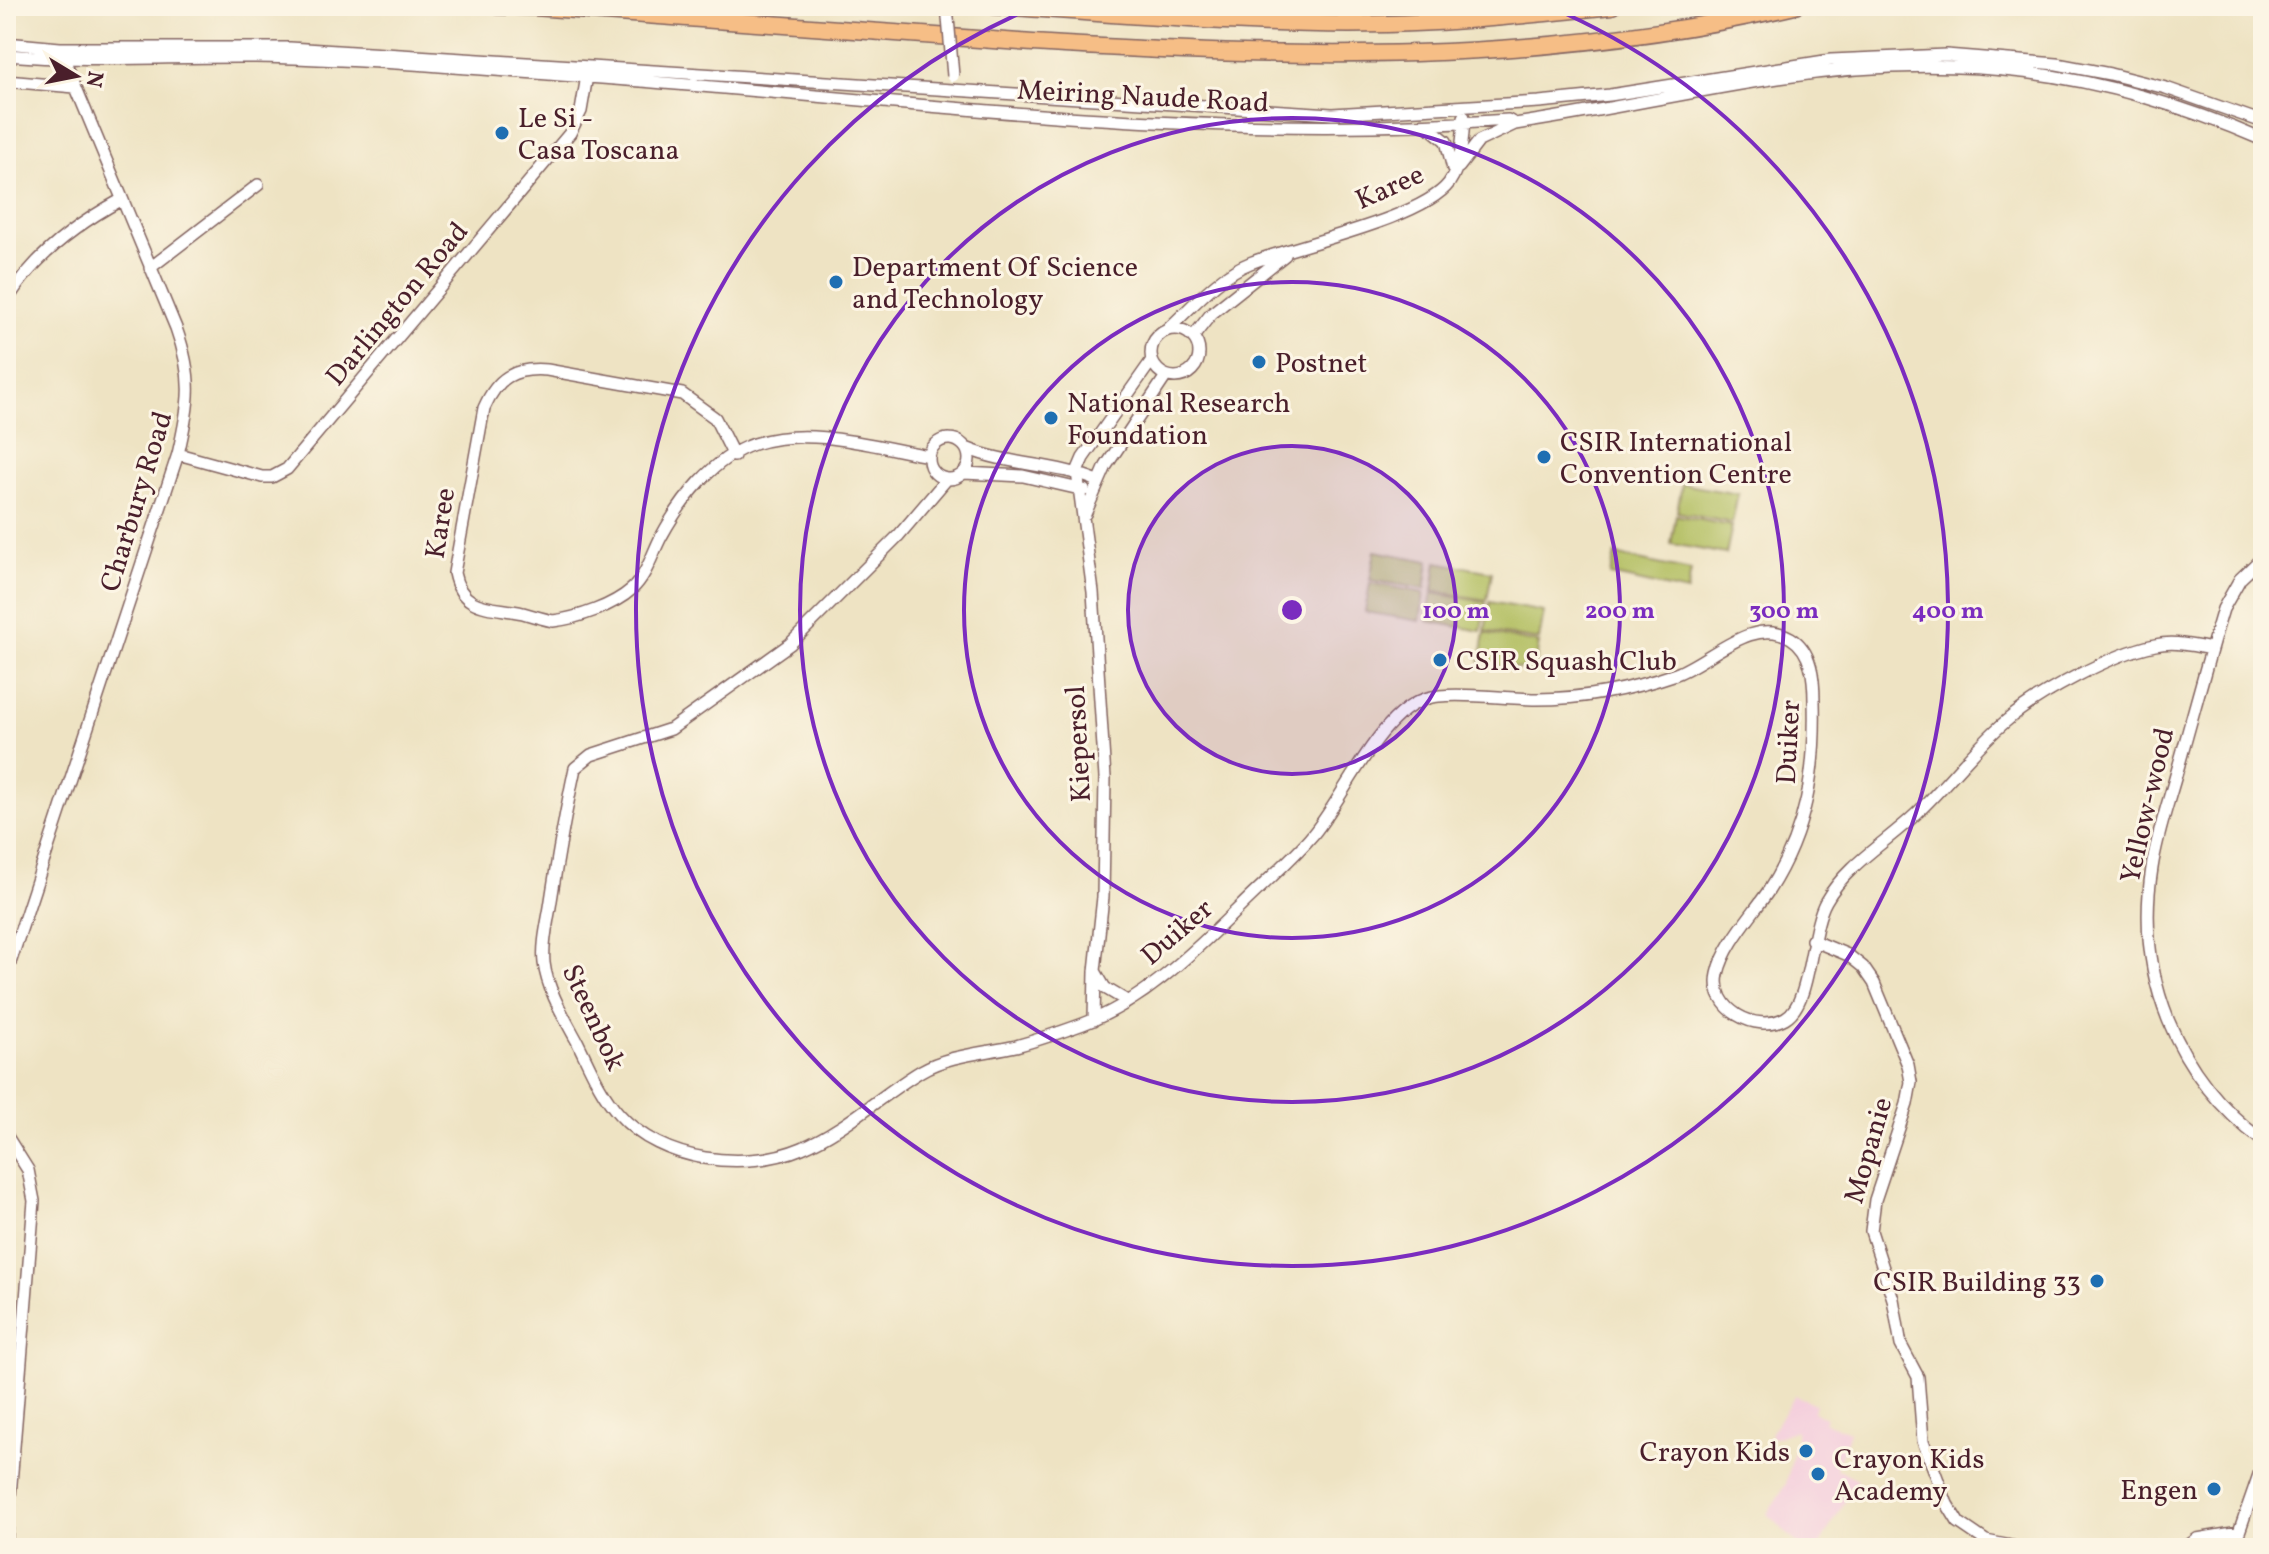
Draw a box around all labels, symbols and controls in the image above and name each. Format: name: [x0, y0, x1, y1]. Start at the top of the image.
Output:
north arrow: [36, 36, 116, 116]
text: N: [77, 68, 110, 90]
street label: Meiring Naude Road: [1016, 71, 1270, 124]
place label: Le Si - Casa Toscana: [518, 100, 679, 171]
marker: Le Si - Casa Toscana: [493, 124, 511, 142]
street label: Karee: [1350, 156, 1430, 221]
street label: Darlington Road: [317, 214, 478, 395]
place label: Department Of Science and Technology: [852, 249, 1138, 320]
marker: Department Of Science and Technology: [827, 273, 845, 291]
place label: Postnet: [1275, 345, 1367, 384]
marker: Postnet: [1250, 353, 1268, 371]
place label: National Research Foundation: [1067, 385, 1290, 456]
street label: Charbury Road: [91, 407, 183, 597]
marker: National Research Foundation: [1042, 409, 1060, 427]
place label: CSIR International Convention Centre: [1560, 424, 1792, 495]
marker: CSIR International Convention Centre: [1535, 448, 1553, 466]
street label: Karee: [417, 485, 466, 562]
text: 100 m: [1422, 595, 1490, 629]
text: 200 m: [1585, 595, 1655, 629]
text: 300 m: [1749, 595, 1819, 629]
text: 400 m: [1912, 595, 1984, 629]
centre of rings: [1278, 596, 1306, 624]
place label: CSIR Squash Club: [1456, 643, 1677, 682]
marker: CSIR Squash Club: [1431, 651, 1449, 669]
street label: Kiepersol: [1057, 685, 1102, 803]
street label: Duiker: [1768, 699, 1811, 785]
street label: Yellow-wood: [2112, 724, 2185, 887]
street label: Duiker: [1133, 890, 1223, 975]
street label: Steenbok: [551, 958, 634, 1078]
street label: Mopanie: [1836, 1093, 1903, 1208]
place label: CSIR Building 33: [1873, 1264, 2081, 1303]
marker: CSIR Building 33: [2088, 1272, 2106, 1290]
place label: Crayon Kids: [1640, 1434, 1790, 1473]
place label: Crayon Kids Academy: [1834, 1441, 1984, 1512]
marker: Crayon Kids: [1797, 1442, 1815, 1460]
marker: Crayon Kids Academy: [1809, 1465, 1827, 1483]
place label: Engen: [2120, 1472, 2198, 1511]
marker: Engen: [2205, 1480, 2223, 1498]

